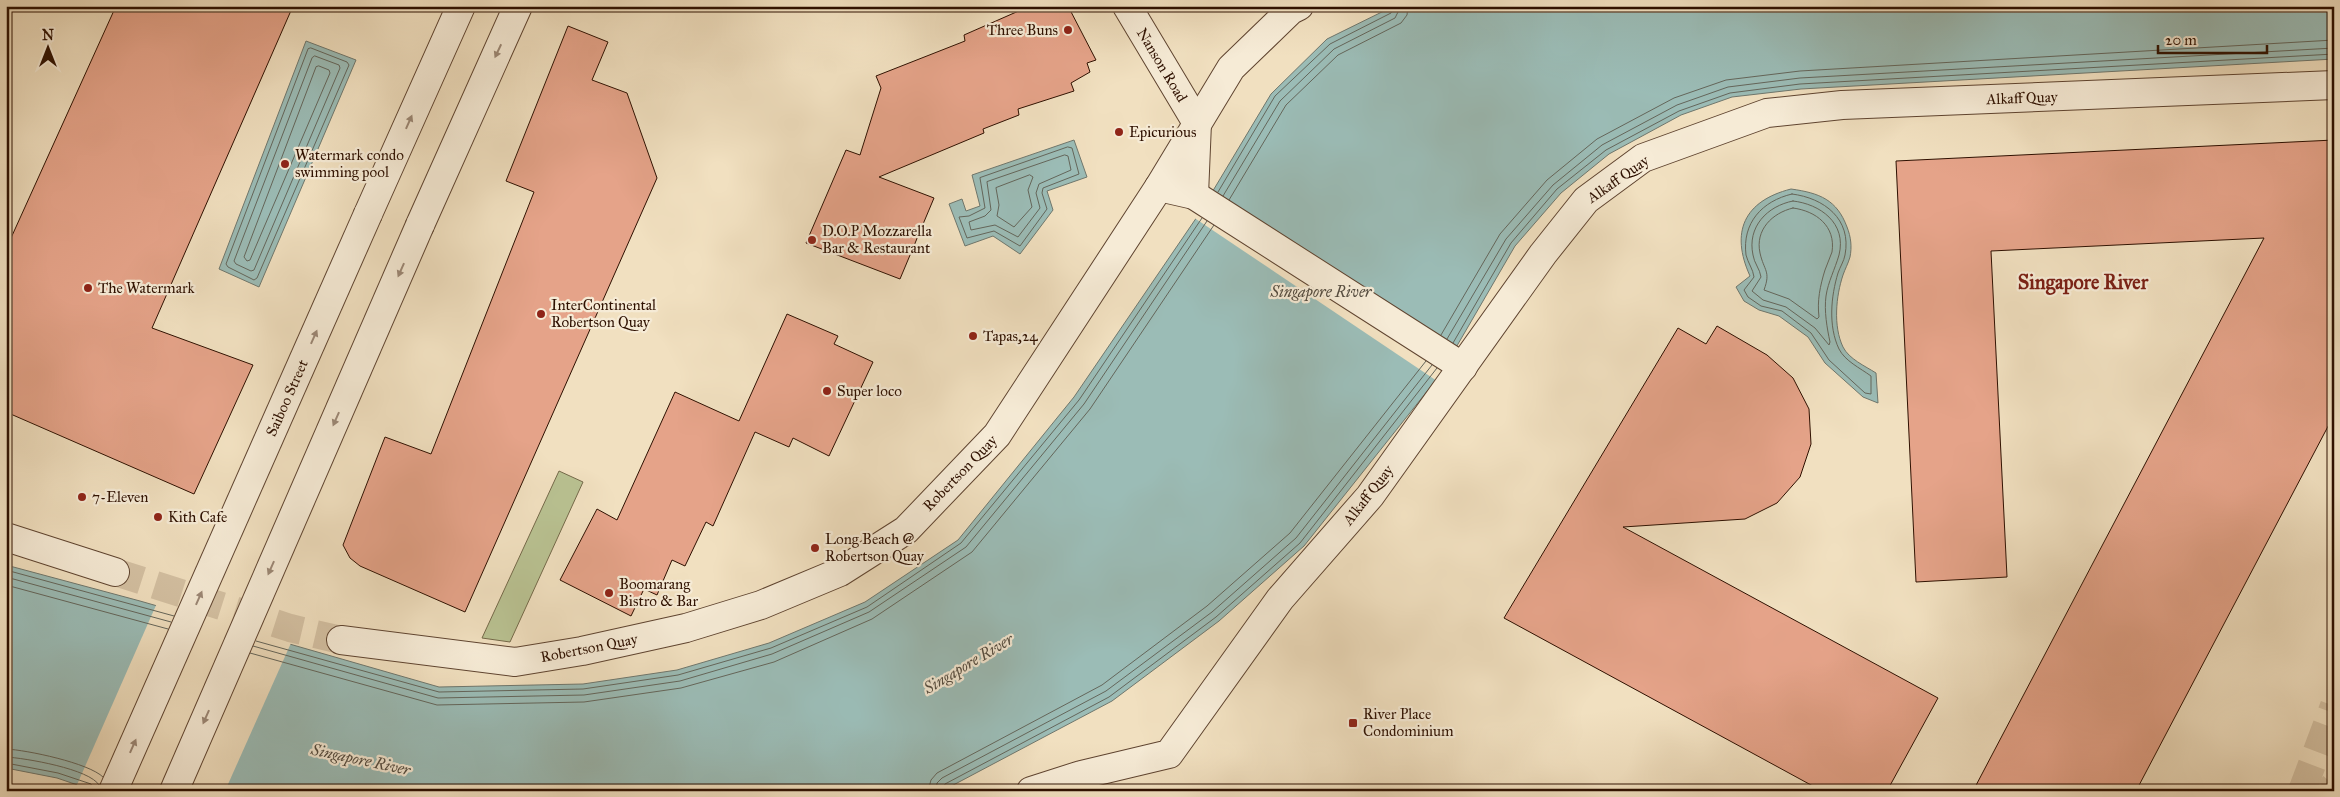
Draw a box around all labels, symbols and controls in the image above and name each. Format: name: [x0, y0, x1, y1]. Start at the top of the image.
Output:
place label: Three Buns: [987, 21, 1058, 39]
north arrow: [22, 22, 72, 72]
scale bar: [2158, 22, 2266, 54]
marker: Three Buns: [1062, 24, 1074, 36]
street label: Nanson Road: [1133, 25, 1191, 106]
text: N: [42, 27, 54, 44]
text: 20 m: [2165, 31, 2197, 49]
one-way arrow: [494, 44, 502, 58]
street label: Alkaff Quay: [1985, 88, 2059, 108]
one-way arrow: [405, 115, 413, 129]
place label: Epicurious: [1129, 123, 1196, 141]
marker: Epicurious: [1113, 126, 1125, 138]
place label: Watermark condo swimming pool: [295, 146, 404, 181]
street label: Alkaff Quay: [1583, 151, 1653, 207]
marker: Watermark condo swimming pool: [279, 158, 291, 170]
place label: D.O.P Mozzarella Bar & Restaurant: [822, 222, 932, 257]
marker: D.O.P Mozzarella Bar & Restaurant: [806, 234, 818, 246]
one-way arrow: [397, 263, 405, 277]
district label: Singapore River: [2018, 270, 2149, 295]
place label: The Watermark: [98, 279, 195, 297]
marker: The Watermark: [82, 282, 94, 294]
water label: Singapore River: [1269, 282, 1373, 302]
place label: InterContinental Robertson Quay: [551, 296, 657, 331]
marker: InterContinental Robertson Quay: [535, 308, 547, 320]
place label: Tapas,24: [983, 327, 1038, 345]
one-way arrow: [311, 330, 319, 344]
marker: Tapas,24: [967, 330, 979, 342]
street label: Saiboo Street: [262, 356, 312, 439]
place label: Super loco: [837, 382, 902, 400]
marker: Super loco: [821, 385, 833, 397]
one-way arrow: [332, 412, 340, 426]
street label: Robertson Quay: [919, 431, 1001, 515]
street label: Alkaff Quay: [1338, 461, 1398, 529]
place label: 7-Eleven: [92, 488, 148, 506]
marker: 7-Eleven: [76, 491, 88, 503]
place label: Kith Cafe: [168, 508, 227, 526]
marker: Kith Cafe: [152, 511, 164, 523]
place label: Long Beach @ Robertson Quay: [825, 530, 925, 565]
marker: Long Beach @ Robertson Quay: [809, 542, 821, 554]
one-way arrow: [267, 561, 275, 575]
place label: Boomarang Bistro & Bar: [619, 575, 698, 610]
marker: Boomarang Bistro & Bar: [603, 587, 615, 599]
one-way arrow: [195, 591, 203, 605]
water label: Singapore River: [919, 629, 1018, 699]
street label: Robertson Quay: [539, 630, 640, 666]
place label: River Place Condominium: [1363, 705, 1454, 740]
one-way arrow: [202, 710, 210, 724]
marker: River Place Condominium: [1347, 717, 1359, 729]
one-way arrow: [129, 739, 137, 753]
water label: Singapore River: [308, 739, 414, 781]

